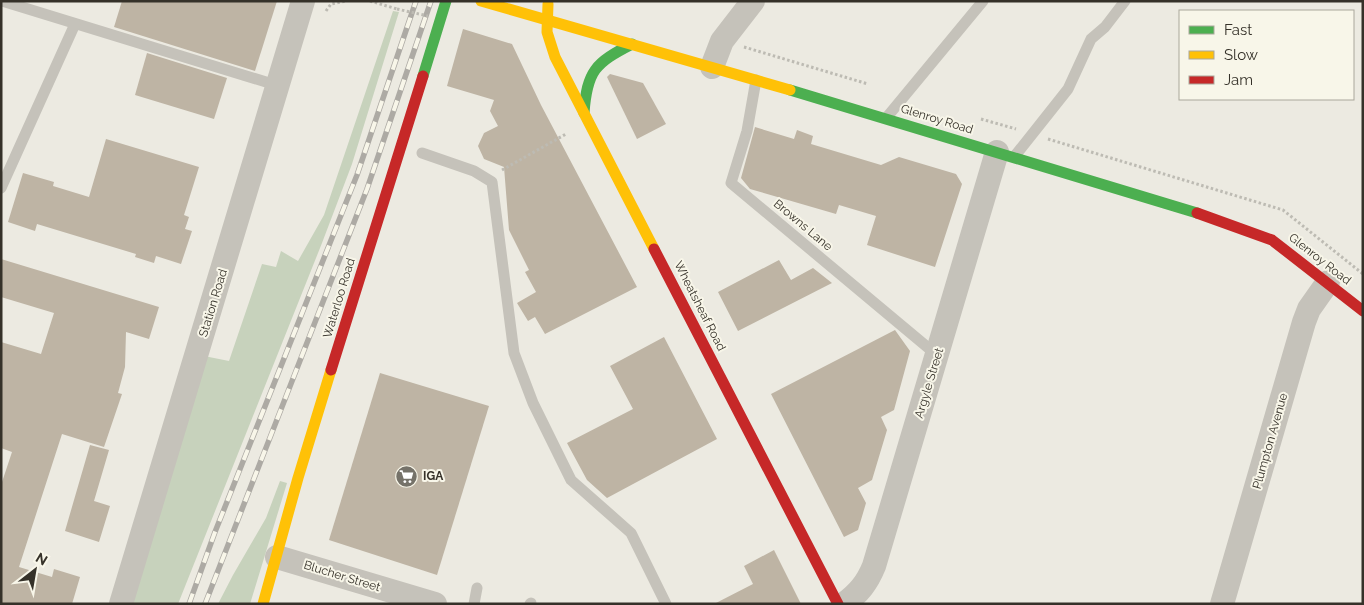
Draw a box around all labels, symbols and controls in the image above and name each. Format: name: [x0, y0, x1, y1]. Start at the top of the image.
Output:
legend: [1179, 10, 1354, 100]
text: Fast: [1224, 21, 1252, 39]
text: Slow: [1224, 46, 1258, 64]
text: Jam: [1224, 71, 1253, 89]
street label: Glenroy Road: [899, 101, 975, 137]
street label: Browns Lane: [771, 196, 835, 254]
street label: Glenroy Road: [1286, 230, 1354, 288]
street label: Waterloo Road: [320, 256, 358, 340]
street label: Wheatsheaf Road: [671, 259, 729, 353]
street label: Station Road: [196, 267, 230, 339]
street label: Argyle Street: [912, 346, 946, 420]
street label: Plumpton Avenue: [1250, 391, 1290, 491]
supermarket icon: IGA: [395, 464, 419, 488]
place label: IGA: [423, 469, 444, 483]
north arrow: [10, 545, 60, 595]
text: N: [33, 549, 50, 568]
street label: Blucher Street: [302, 558, 382, 594]

